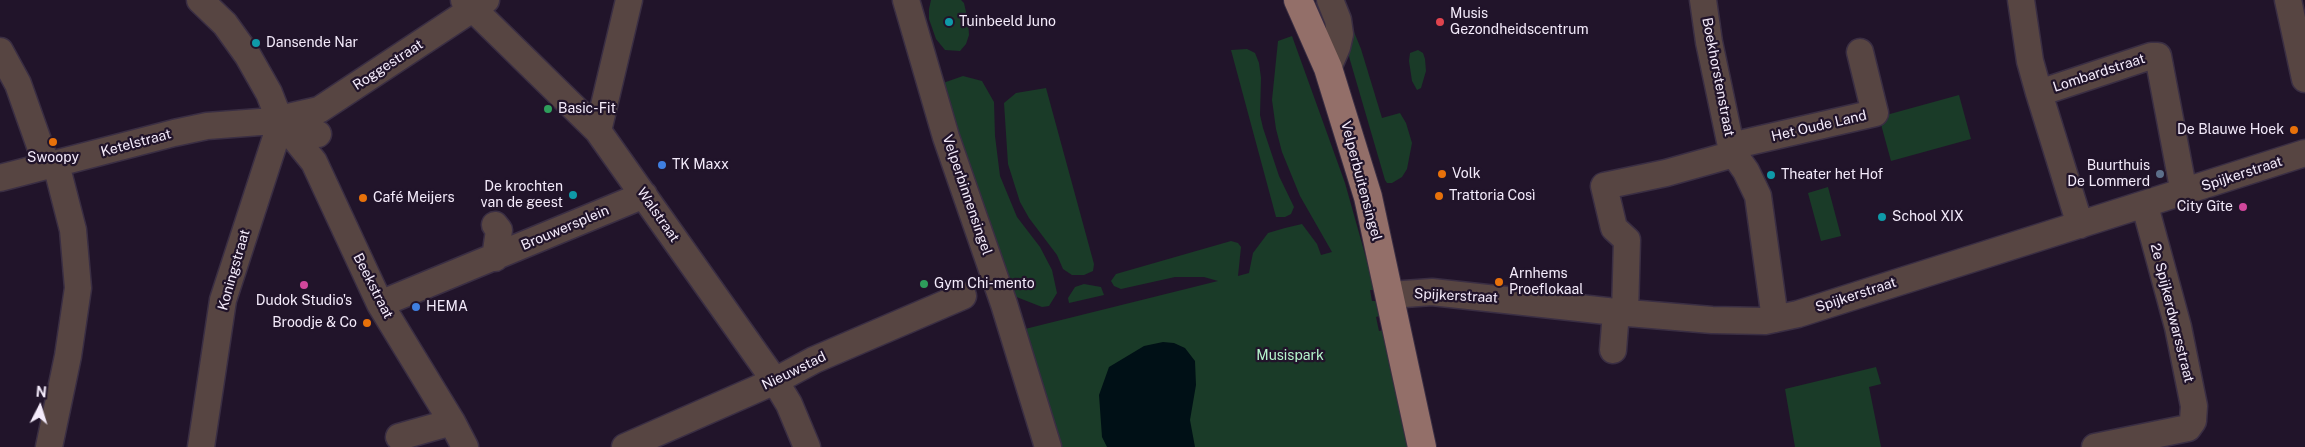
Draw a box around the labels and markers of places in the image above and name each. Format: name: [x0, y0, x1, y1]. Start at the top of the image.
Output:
place label: Musis Gezondheidscentrum: [1450, 6, 1589, 38]
place label: Tuinbeeld Juno: [959, 14, 1056, 30]
marker: Tuinbeeld Juno: [943, 16, 955, 28]
marker: Musis Gezondheidscentrum: [1434, 16, 1446, 28]
place label: Dansende Nar: [266, 35, 358, 51]
marker: Dansende Nar: [250, 37, 262, 49]
place label: Basic-Fit: [558, 101, 616, 117]
marker: Basic-Fit: [542, 103, 554, 115]
place label: De Blauwe Hoek: [2177, 122, 2284, 138]
marker: De Blauwe Hoek: [2288, 124, 2300, 136]
marker: Swoopy: [47, 136, 59, 148]
place label: Swoopy: [27, 150, 79, 166]
place label: TK Maxx: [672, 157, 729, 173]
place label: Buurthuis De Lommerd: [2067, 158, 2150, 190]
marker: TK Maxx: [656, 159, 668, 171]
place label: Volk: [1452, 166, 1481, 182]
place label: Theater het Hof: [1781, 167, 1883, 183]
marker: Volk: [1436, 168, 1448, 180]
marker: Buurthuis De Lommerd: [2154, 168, 2166, 180]
marker: Theater het Hof: [1765, 169, 1777, 181]
place label: De krochten van de geest: [481, 179, 563, 212]
place label: Trattoria Così: [1449, 188, 1535, 204]
marker: De krochten van de geest: [567, 189, 579, 201]
place label: Café Meijers: [373, 190, 455, 206]
marker: Trattoria Così: [1433, 190, 1445, 202]
marker: Café Meijers: [357, 192, 369, 204]
place label: City Gîte: [2177, 199, 2233, 215]
marker: City Gîte: [2237, 201, 2249, 213]
place label: School XIX: [1892, 209, 1964, 225]
marker: School XIX: [1876, 211, 1888, 223]
place label: Arnhems Proeflokaal: [1509, 266, 1584, 298]
place label: Gym Chi-mento: [934, 276, 1035, 292]
marker: Arnhems Proeflokaal: [1493, 276, 1505, 288]
marker: Gym Chi-mento: [918, 278, 930, 290]
marker: Dudok Studio's: [298, 279, 310, 291]
place label: Dudok Studio's: [256, 293, 352, 309]
place label: HEMA: [426, 299, 468, 315]
marker: HEMA: [410, 301, 422, 313]
place label: Broodje & Co: [272, 315, 357, 331]
marker: Broodje & Co: [361, 317, 373, 329]

